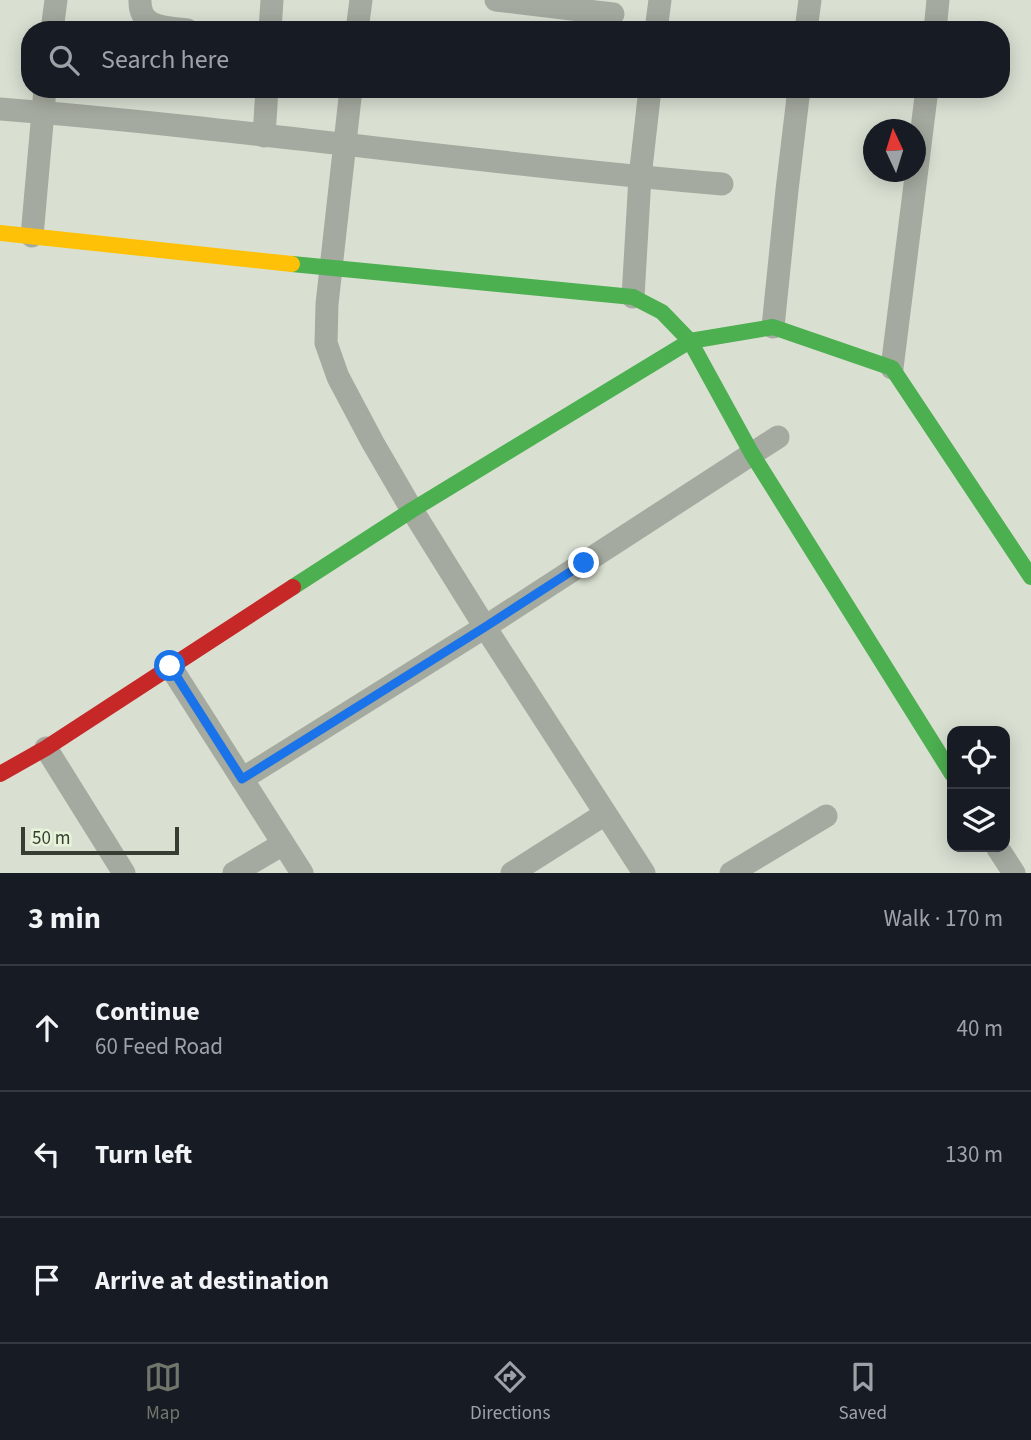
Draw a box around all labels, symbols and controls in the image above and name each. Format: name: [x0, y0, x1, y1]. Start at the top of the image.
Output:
search box: [21, 21, 1010, 98]
icon: search: [45, 41, 83, 79]
text: Search here: [101, 41, 229, 78]
north arrow: [863, 119, 926, 182]
route end: [568, 547, 599, 578]
route start: [154, 650, 185, 681]
map controls: [947, 726, 1010, 852]
button: locate: [947, 726, 1010, 789]
button: layers: [947, 789, 1010, 852]
scale bar: [21, 824, 178, 856]
text: 50 m: [32, 825, 70, 852]
text: 3 min: [28, 897, 101, 940]
text: Walk · 170 m: [884, 902, 1003, 935]
text: Continue: [95, 993, 200, 1030]
icon: ahead: [28, 1009, 66, 1047]
text: 40 m: [956, 1012, 1003, 1045]
text: 60 Feed Road: [95, 1030, 223, 1063]
icon: left: [28, 1135, 66, 1173]
text: Turn left: [95, 1136, 192, 1173]
text: 130 m: [945, 1138, 1003, 1171]
icon: arrive: [28, 1261, 66, 1299]
text: Arrive at destination: [95, 1262, 329, 1299]
tab: Map: [144, 1358, 182, 1427]
tab: Directions: [470, 1358, 550, 1427]
tab: Saved: [838, 1358, 887, 1427]

